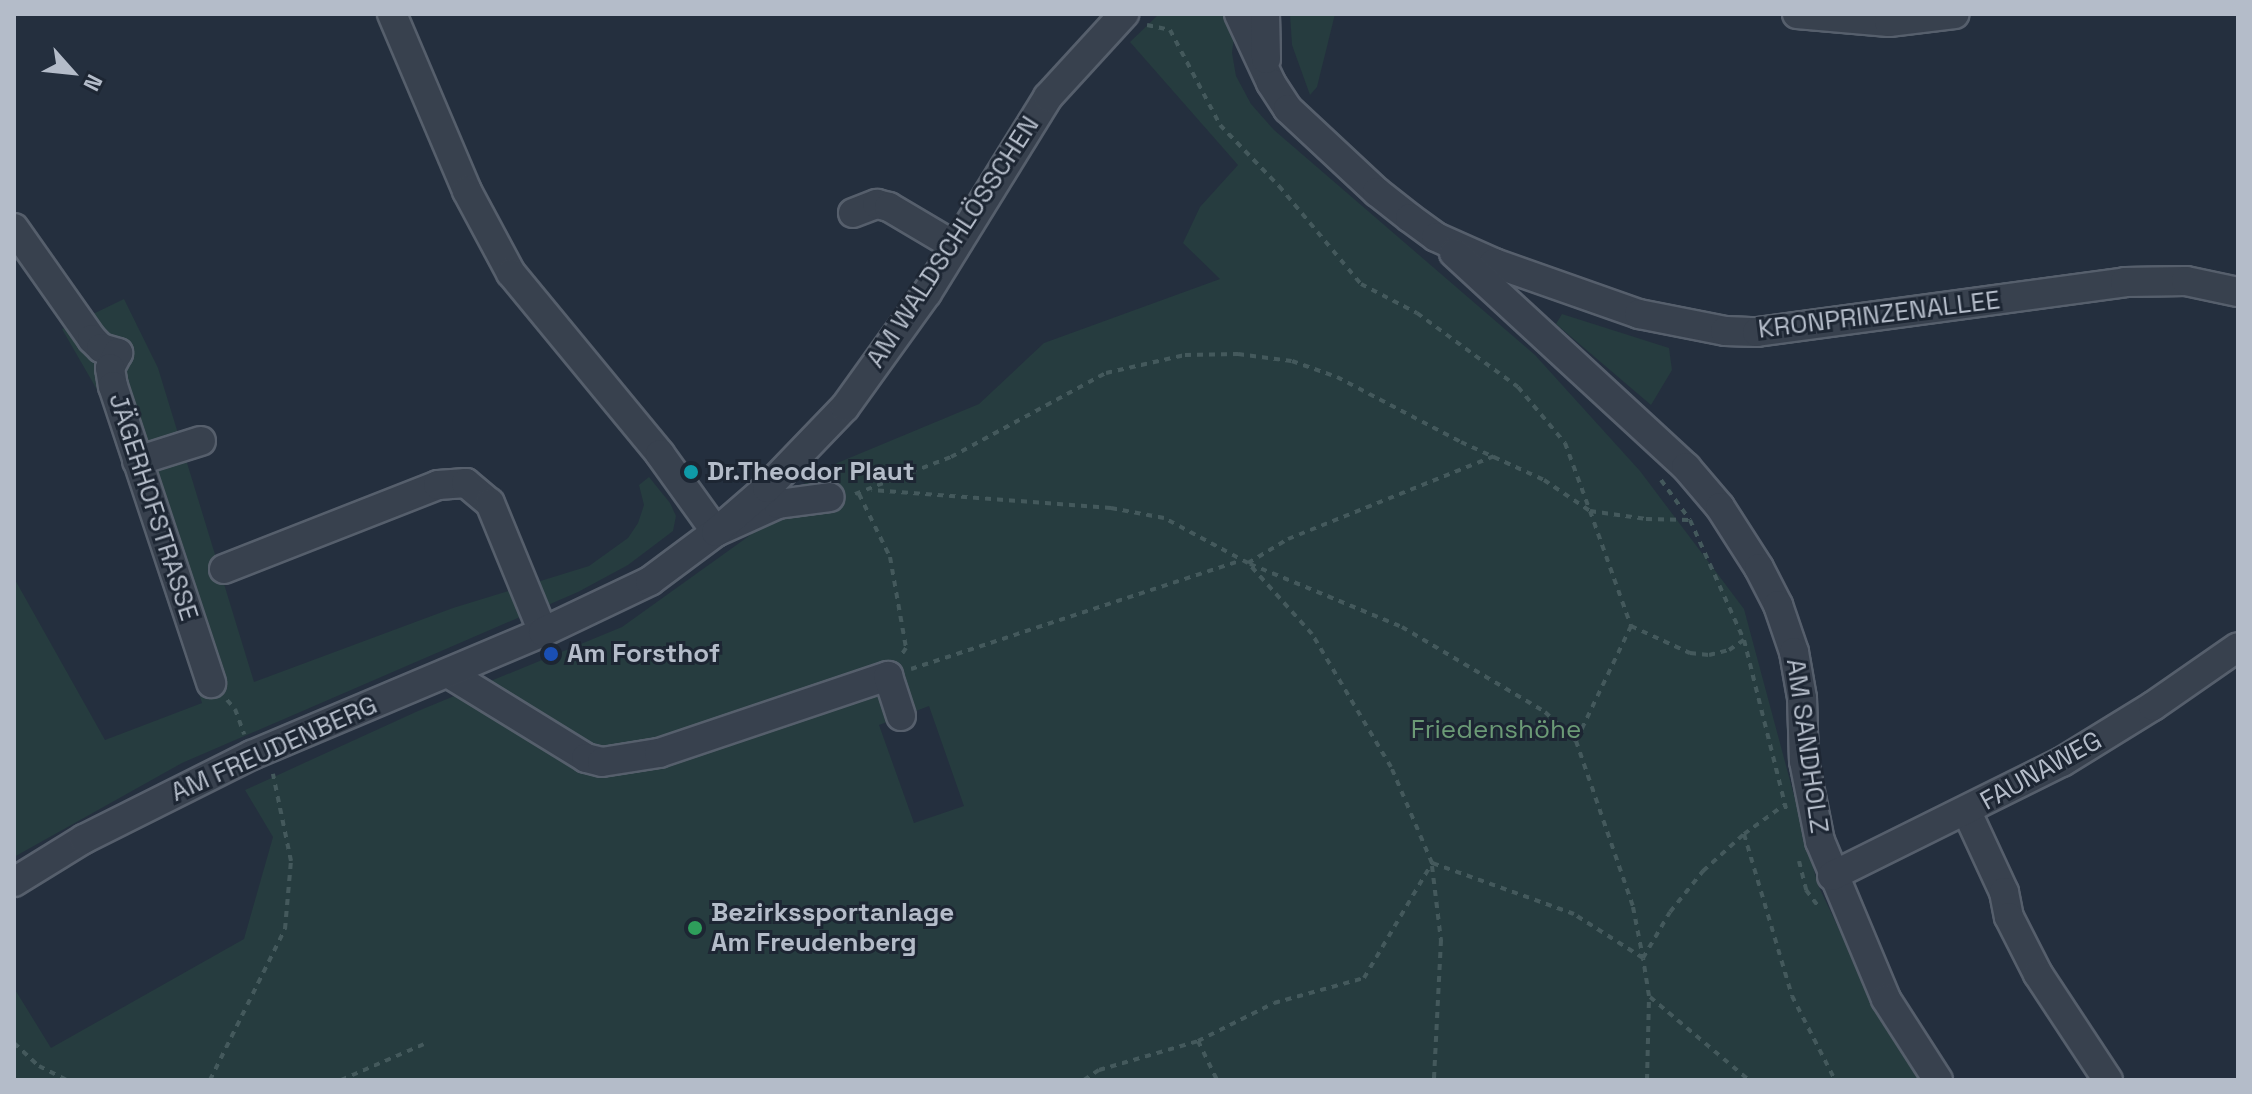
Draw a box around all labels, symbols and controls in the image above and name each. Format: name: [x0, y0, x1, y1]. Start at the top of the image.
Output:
north arrow: [32, 32, 112, 112]
text: N: [78, 70, 109, 96]
street label: AM WALDSCHLÖSSCHEN: [860, 110, 1046, 374]
street label: KRONPRINZENALLEE: [1756, 285, 2002, 345]
street label: JÄGERHOFSTRASSE: [102, 389, 204, 625]
place label: Dr.Theodor Plaut: [707, 456, 915, 488]
marker: Dr.Theodor Plaut: [682, 463, 700, 481]
place label: Am Forsthof: [567, 638, 720, 670]
marker: Am Forsthof: [542, 645, 560, 663]
street label: AM SANDHOLZ: [1779, 657, 1835, 835]
street label: AM FREUDENBERG: [166, 690, 382, 808]
park label: Friedenshöhe: [1411, 714, 1581, 746]
street label: FAUNAWEG: [1975, 725, 2107, 817]
place label: Bezirkssportanlage Am Freudenberg: [711, 897, 954, 958]
marker: Bezirkssportanlage Am Freudenberg: [686, 919, 704, 937]

